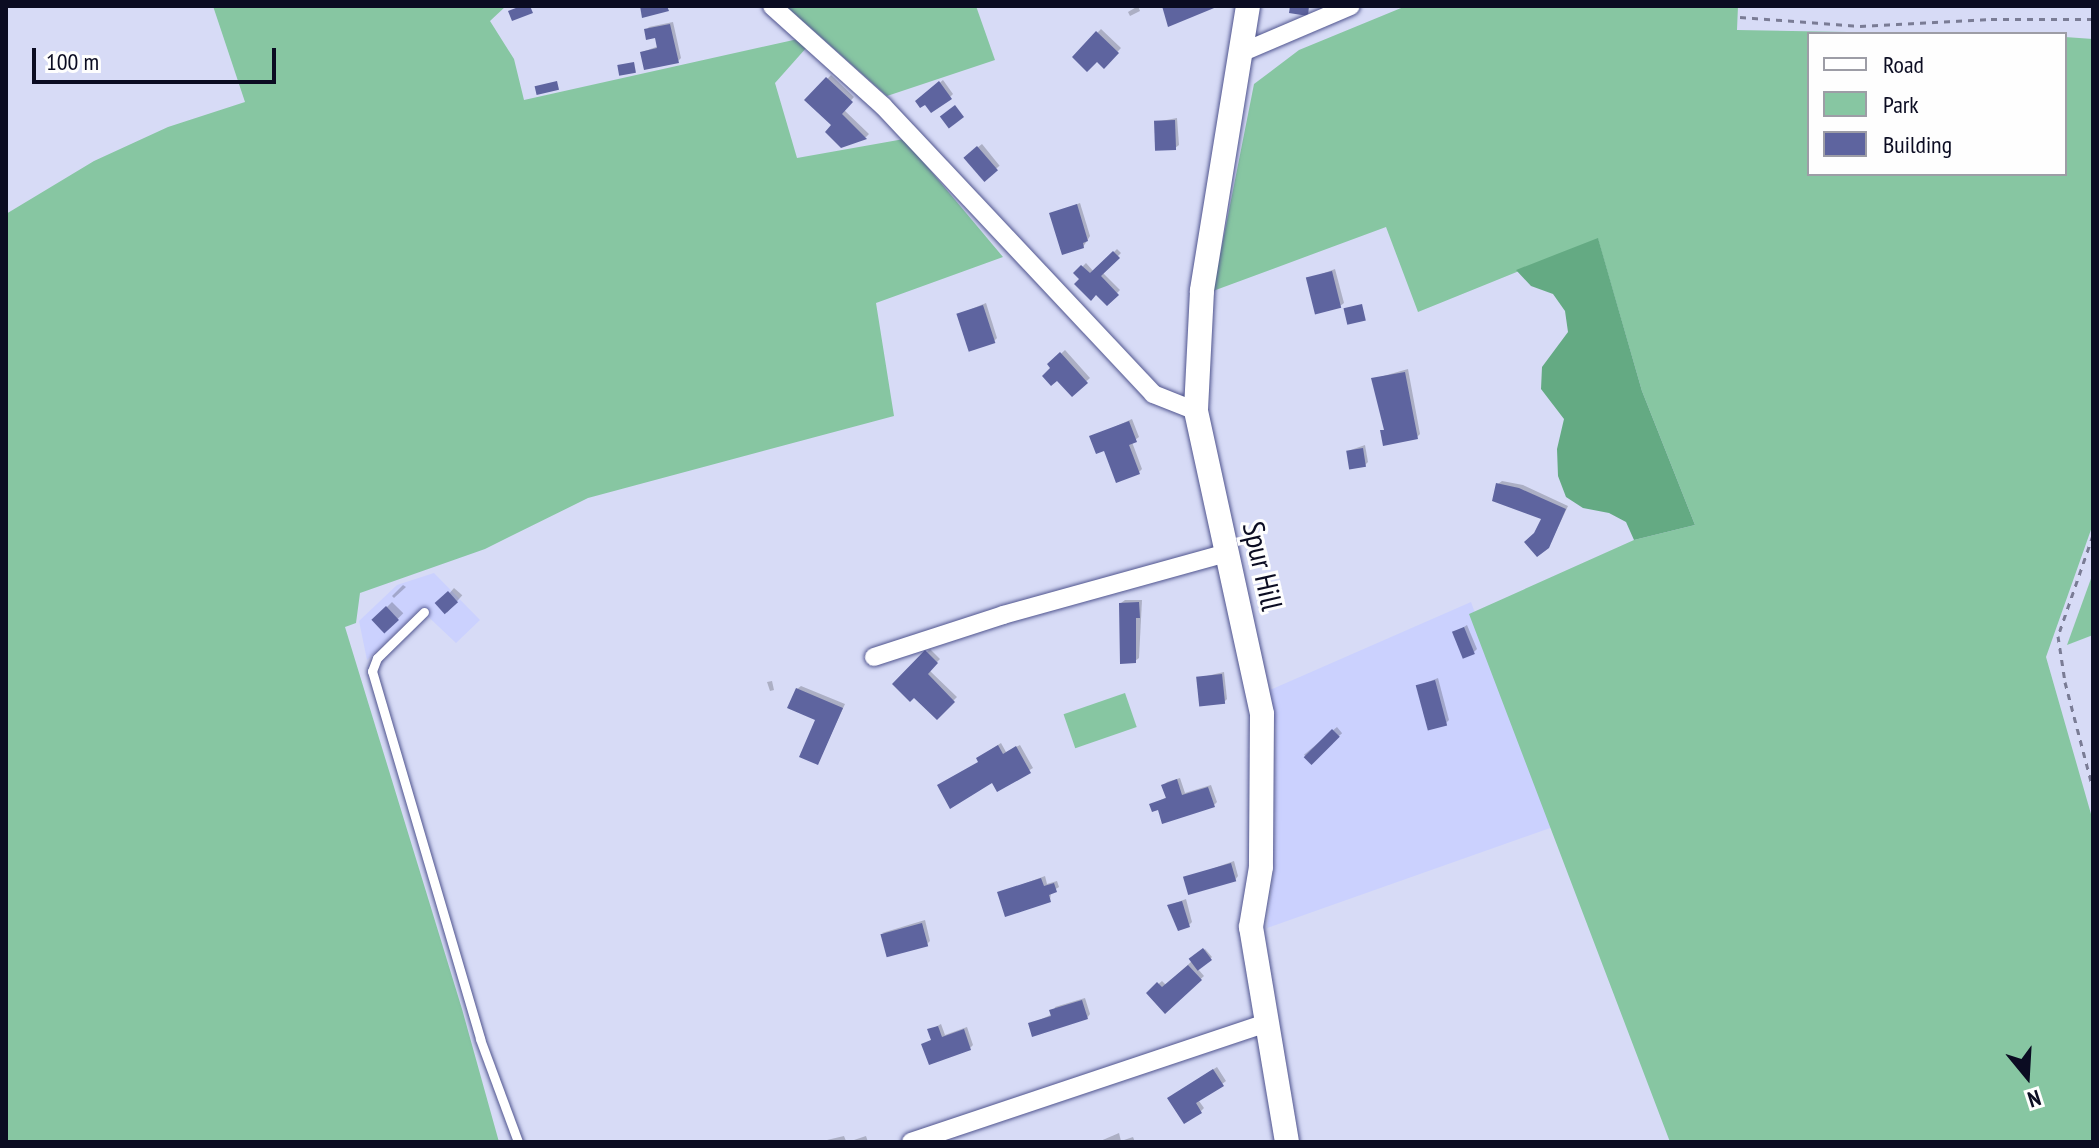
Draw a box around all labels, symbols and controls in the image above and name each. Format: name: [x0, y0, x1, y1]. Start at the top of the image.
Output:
scale bar: [36, 32, 280, 82]
legend: [1807, 32, 2067, 176]
text: 100 m: [46, 46, 99, 77]
text: Road: [1883, 49, 1924, 80]
text: Park: [1883, 89, 1919, 120]
text: Building: [1883, 129, 1952, 160]
street label: Spur Hill: [1235, 518, 1291, 614]
north arrow: [1987, 1036, 2067, 1116]
text: N: [2024, 1084, 2044, 1114]

